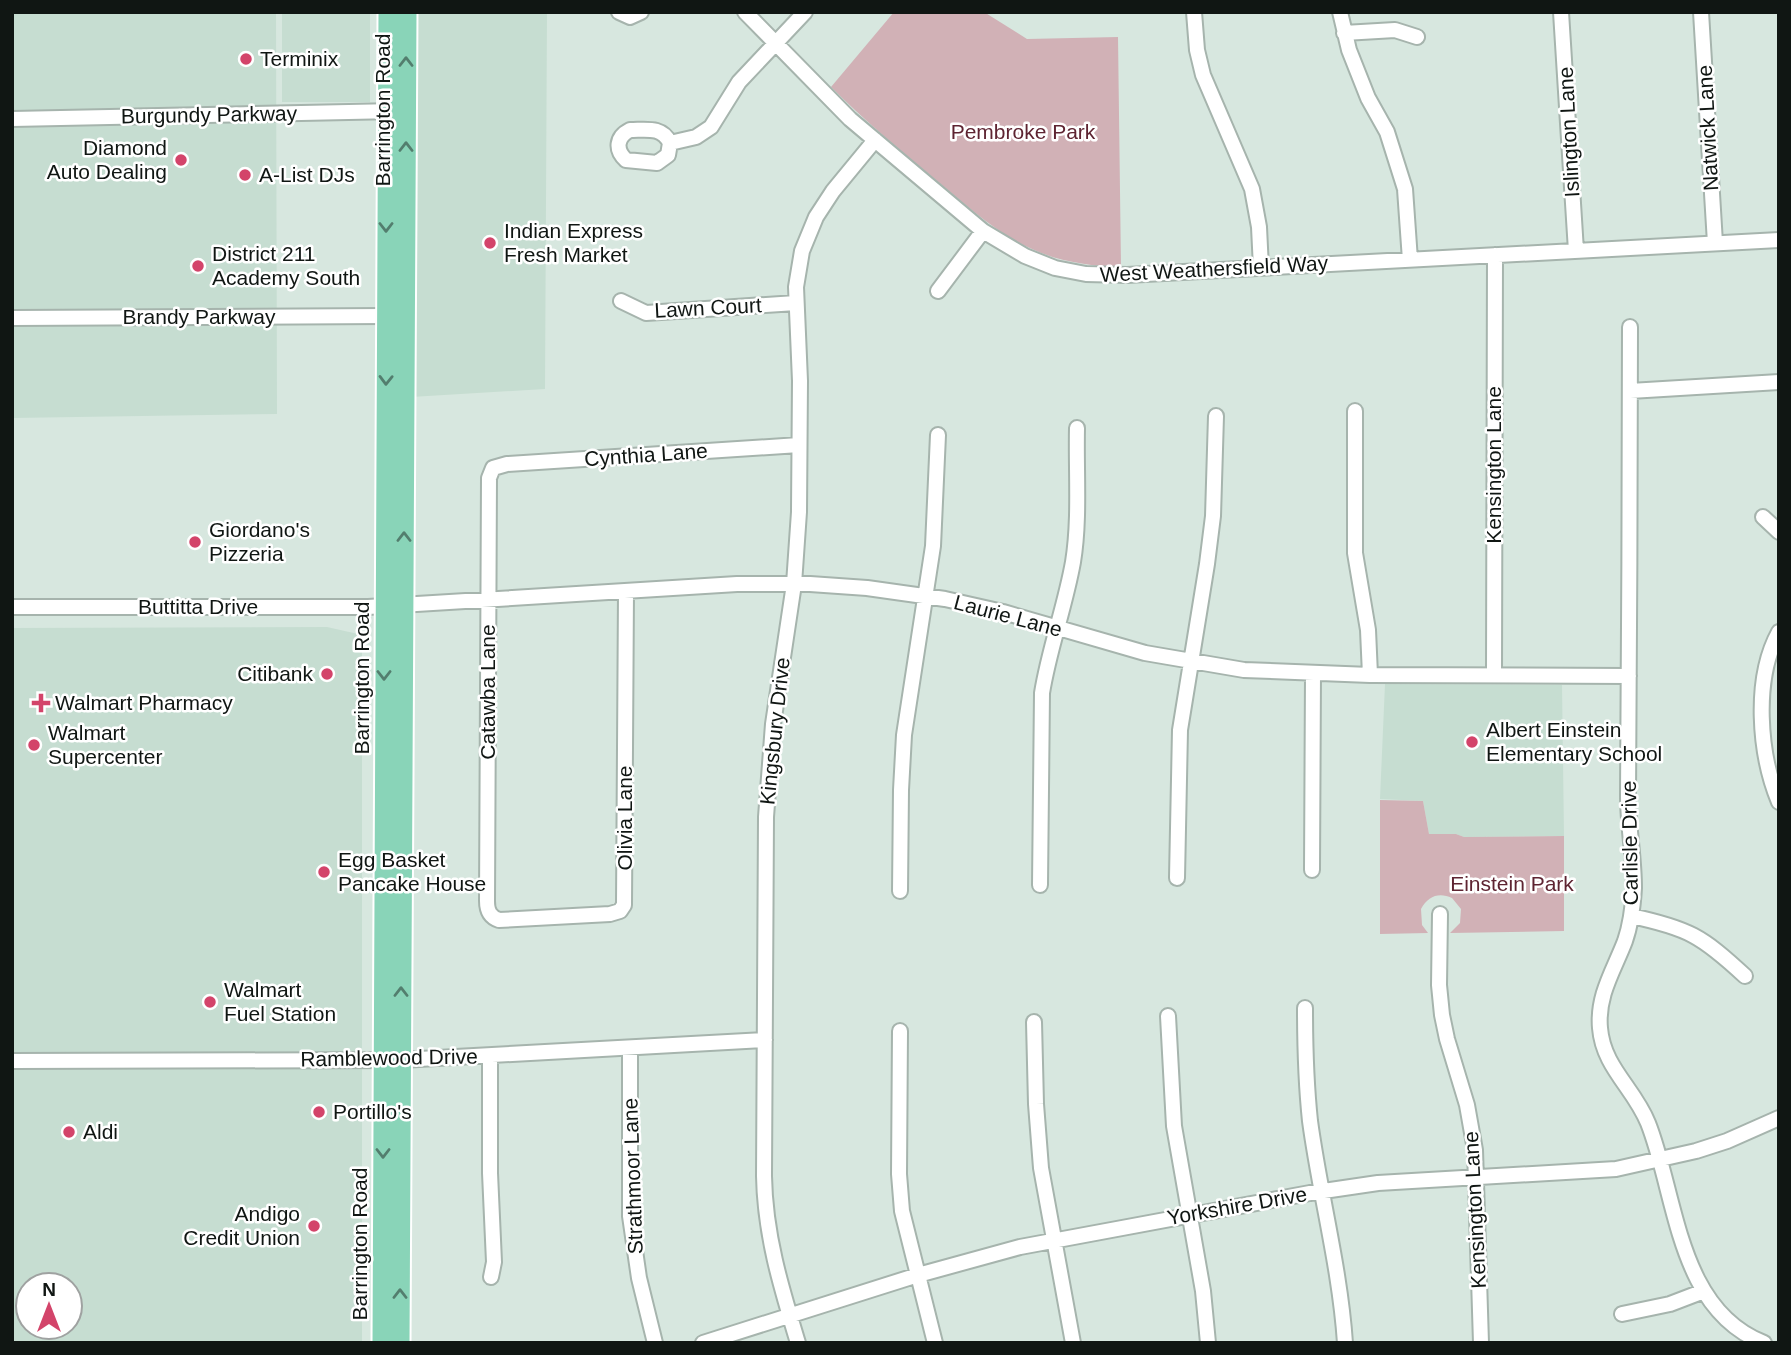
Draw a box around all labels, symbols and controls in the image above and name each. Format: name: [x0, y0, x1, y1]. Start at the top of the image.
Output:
street label: Barrington Road: [371, 34, 394, 186]
place label: Terminix: [260, 47, 339, 70]
marker: Terminix: [238, 51, 254, 67]
one-way arrow: [399, 56, 414, 67]
street label: Natwick Lane: [1693, 64, 1722, 192]
street label: Islington Lane: [1554, 66, 1583, 198]
street label: Burgundy Parkway: [121, 101, 298, 128]
park label: Pembroke Park: [951, 120, 1096, 143]
place label: Diamond Auto Dealing: [47, 136, 167, 183]
one-way arrow: [398, 141, 414, 152]
marker: Diamond Auto Dealing: [173, 152, 189, 168]
place label: A-List DJs: [259, 163, 355, 186]
marker: A-List DJs: [237, 167, 253, 183]
place label: Indian Express Fresh Market: [504, 219, 643, 266]
one-way arrow: [378, 223, 394, 233]
marker: Indian Express Fresh Market: [482, 235, 498, 251]
place label: District 211 Academy South: [212, 242, 360, 289]
street label: West Weathersfield Way: [1099, 251, 1329, 286]
marker: District 211 Academy South: [190, 258, 206, 274]
street label: Lawn Court: [654, 293, 762, 322]
street label: Brandy Parkway: [123, 305, 276, 328]
one-way arrow: [378, 375, 394, 386]
street label: Kensington Lane: [1482, 386, 1505, 544]
street label: Cynthia Lane: [583, 439, 708, 470]
place label: Giordano's Pizzeria: [209, 518, 310, 565]
one-way arrow: [396, 532, 412, 542]
marker: Giordano's Pizzeria: [187, 534, 203, 550]
street label: Laurie Lane: [952, 590, 1065, 641]
street label: Buttitta Drive: [138, 595, 258, 618]
street label: Barrington Road: [350, 602, 373, 754]
street label: Catawba Lane: [476, 624, 499, 760]
street label: Kingsbury Drive: [755, 656, 794, 806]
place label: Citibank: [237, 662, 313, 685]
marker: Citibank: [319, 666, 335, 682]
one-way arrow: [376, 670, 392, 680]
place label: Walmart Pharmacy: [55, 691, 233, 714]
marker: Walmart Pharmacy: [33, 695, 49, 711]
place label: Albert Einstein Elementary School: [1486, 718, 1662, 765]
place label: Walmart Supercenter: [48, 721, 162, 768]
marker: Albert Einstein Elementary School: [1464, 734, 1480, 750]
marker: Walmart Supercenter: [26, 737, 42, 753]
street label: Olivia Lane: [613, 765, 636, 871]
street label: Carlisle Drive: [1617, 780, 1642, 906]
place label: Egg Basket Pancake House: [338, 848, 486, 895]
marker: Egg Basket Pancake House: [316, 864, 332, 880]
park label: Einstein Park: [1450, 872, 1574, 895]
place label: Walmart Fuel Station: [224, 978, 336, 1025]
one-way arrow: [393, 986, 409, 997]
marker: Walmart Fuel Station: [202, 994, 218, 1010]
street label: Ramblewood Drive: [300, 1044, 478, 1071]
street label: Strathmoor Lane: [618, 1097, 647, 1255]
place label: Portillo's: [333, 1100, 412, 1123]
marker: Portillo's: [311, 1104, 327, 1120]
place label: Aldi: [83, 1120, 118, 1143]
marker: Aldi: [61, 1124, 77, 1140]
street label: Kensington Lane: [1459, 1131, 1490, 1289]
one-way arrow: [375, 1149, 391, 1159]
street label: Barrington Road: [348, 1168, 371, 1320]
street label: Yorkshire Drive: [1165, 1182, 1309, 1229]
place label: Andigo Credit Union: [183, 1202, 300, 1249]
marker: Andigo Credit Union: [306, 1218, 322, 1234]
north arrow: [14, 1271, 84, 1341]
text: N: [42, 1279, 56, 1300]
one-way arrow: [392, 1288, 408, 1299]

